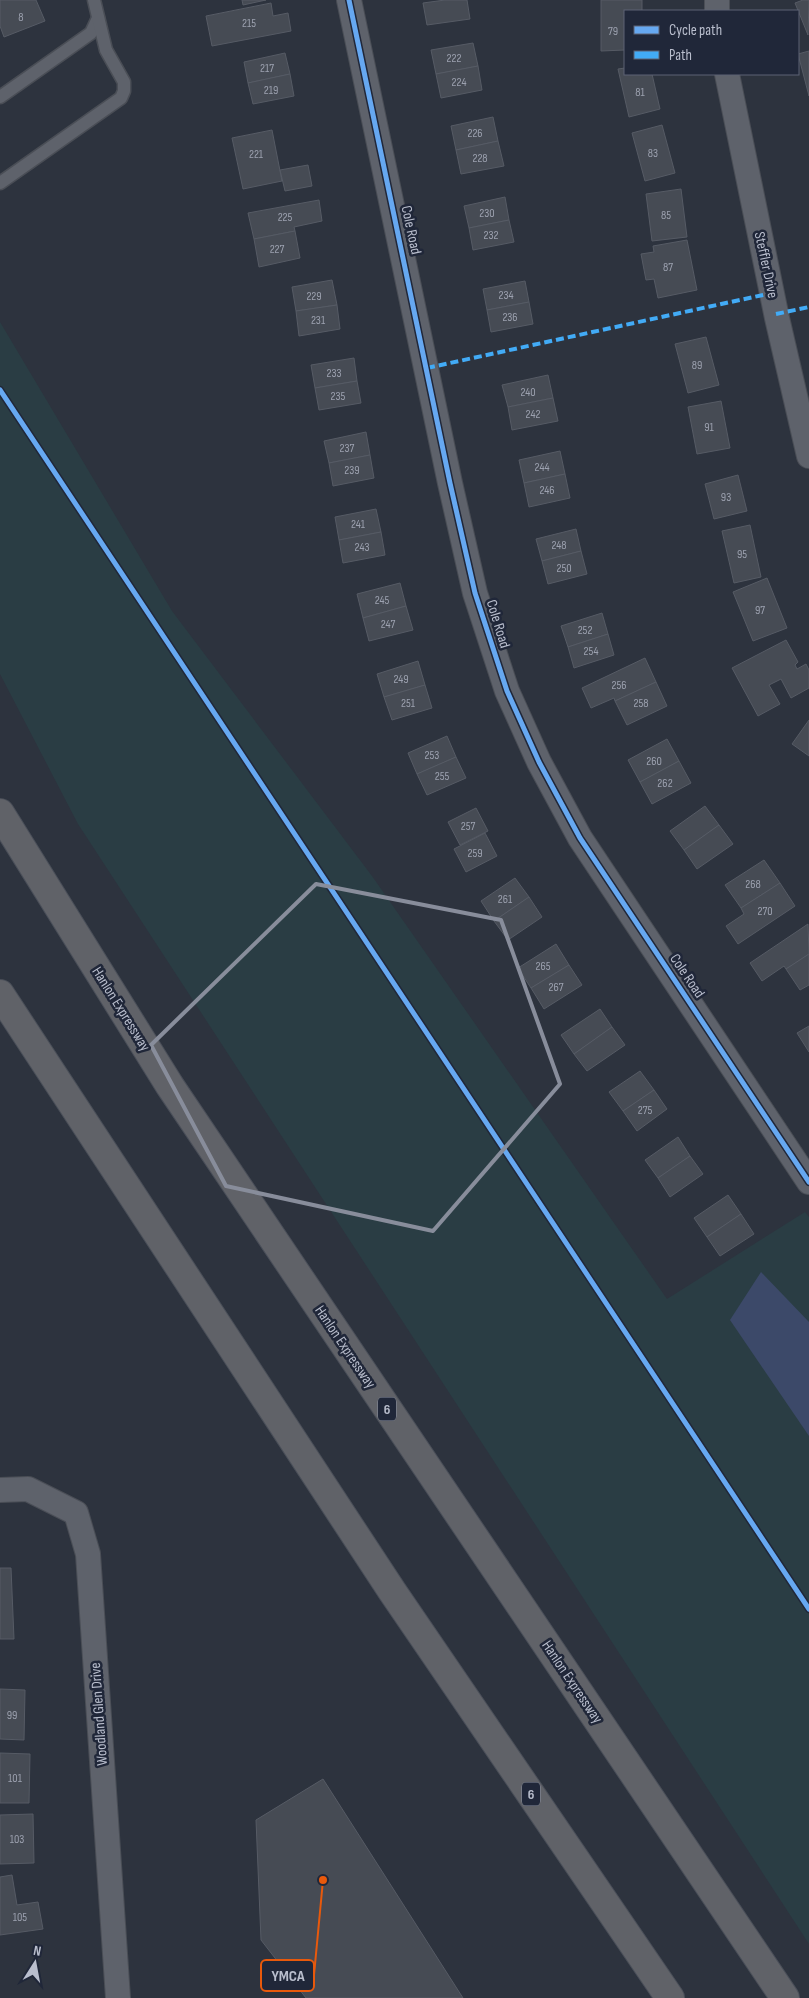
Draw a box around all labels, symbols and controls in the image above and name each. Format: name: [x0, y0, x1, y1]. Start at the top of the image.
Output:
house number: 8: [18, 10, 24, 25]
legend: [624, 10, 799, 75]
house number: 215: [242, 16, 256, 31]
text: Cycle path: [669, 21, 722, 40]
house number: 79: [608, 24, 618, 39]
text: Path: [669, 46, 692, 65]
house number: 222: [447, 51, 461, 66]
house number: 217: [260, 61, 274, 76]
house number: 224: [452, 75, 466, 90]
house number: 219: [264, 83, 278, 98]
house number: 81: [635, 85, 646, 100]
house number: 226: [467, 126, 483, 141]
house number: 83: [648, 146, 658, 161]
house number: 221: [249, 147, 264, 162]
house number: 228: [472, 151, 488, 166]
street label: Cole Road: [397, 204, 425, 256]
house number: 230: [479, 206, 495, 221]
house number: 85: [661, 208, 671, 223]
house number: 225: [278, 210, 293, 225]
house number: 232: [484, 228, 499, 243]
street label: Steffler Drive: [750, 230, 782, 300]
house number: 227: [270, 242, 285, 257]
house number: 87: [663, 260, 673, 275]
house number: 234: [498, 288, 514, 303]
house number: 229: [306, 289, 322, 304]
house number: 236: [502, 310, 518, 325]
house number: 231: [311, 313, 326, 328]
house number: 89: [692, 358, 702, 373]
house number: 233: [326, 366, 342, 381]
house number: 240: [520, 385, 536, 400]
house number: 235: [331, 389, 346, 404]
house number: 242: [526, 407, 540, 422]
house number: 91: [704, 420, 715, 435]
house number: 237: [340, 441, 355, 456]
house number: 244: [535, 460, 549, 475]
house number: 239: [344, 463, 360, 478]
house number: 246: [539, 483, 555, 498]
house number: 93: [721, 490, 731, 505]
house number: 241: [351, 517, 366, 532]
house number: 248: [551, 538, 567, 553]
house number: 243: [355, 540, 369, 555]
house number: 95: [737, 547, 747, 562]
house number: 250: [556, 561, 572, 576]
house number: 245: [375, 593, 390, 608]
street label: Cole Road: [482, 598, 514, 650]
house number: 97: [755, 603, 765, 618]
house number: 247: [381, 617, 395, 632]
house number: 252: [578, 623, 592, 638]
house number: 254: [584, 644, 598, 659]
house number: 249: [393, 672, 409, 687]
house number: 256: [611, 678, 627, 693]
house number: 251: [401, 696, 416, 711]
house number: 258: [633, 696, 649, 711]
house number: 253: [425, 748, 439, 763]
house number: 260: [646, 754, 662, 769]
house number: 255: [435, 769, 449, 784]
house number: 262: [657, 776, 673, 791]
house number: 257: [461, 819, 475, 834]
house number: 259: [467, 846, 483, 861]
house number: 268: [745, 877, 761, 892]
house number: 261: [498, 892, 513, 907]
house number: 270: [757, 904, 773, 919]
street label: Cole Road: [665, 950, 709, 1002]
house number: 265: [535, 959, 551, 974]
street label: Hanlon Expressway: [87, 963, 155, 1055]
house number: 267: [548, 980, 564, 995]
house number: 275: [638, 1103, 652, 1118]
street label: Hanlon Expressway: [310, 1302, 380, 1392]
road number: 6: [378, 1398, 396, 1420]
street label: Hanlon Expressway: [537, 1637, 607, 1727]
street label: Woodland Glen Drive: [86, 1662, 112, 1766]
house number: 99: [7, 1708, 17, 1723]
house number: 101: [8, 1771, 23, 1786]
road number: 6: [522, 1782, 540, 1806]
house number: 103: [10, 1832, 24, 1847]
house number: 105: [13, 1910, 27, 1925]
north arrow: [10, 1938, 60, 1988]
text: N: [32, 1942, 43, 1960]
callout: YMCA: [261, 1960, 314, 1991]
text: YMCA: [271, 1967, 305, 1986]

